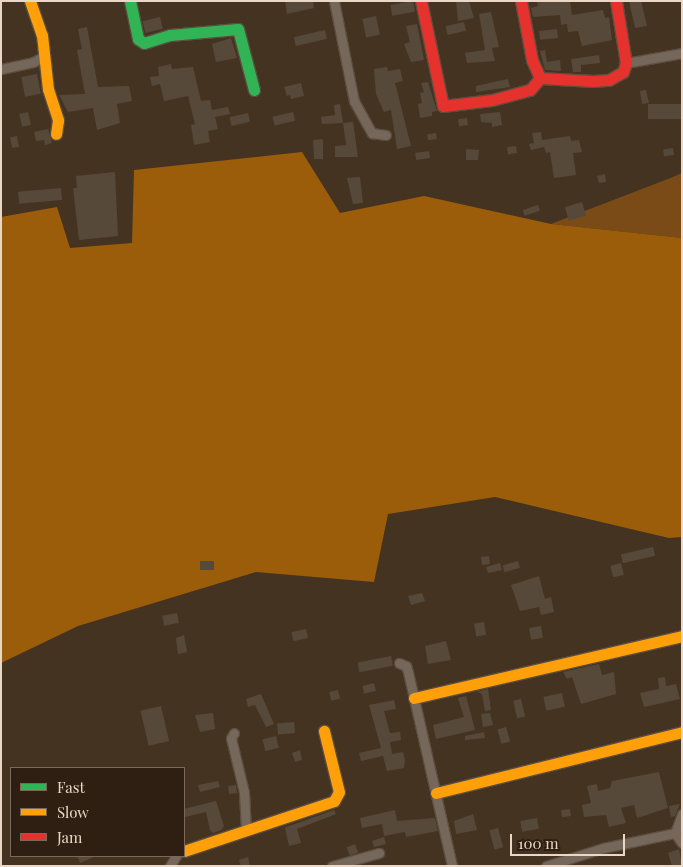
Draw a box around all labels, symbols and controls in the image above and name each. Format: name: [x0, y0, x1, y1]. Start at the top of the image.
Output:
legend: [10, 767, 185, 857]
text: Fast: [57, 777, 85, 797]
text: Slow: [57, 802, 89, 822]
scale bar: [513, 824, 628, 856]
text: Jam: [57, 827, 82, 847]
text: 100 m: [518, 833, 559, 853]

